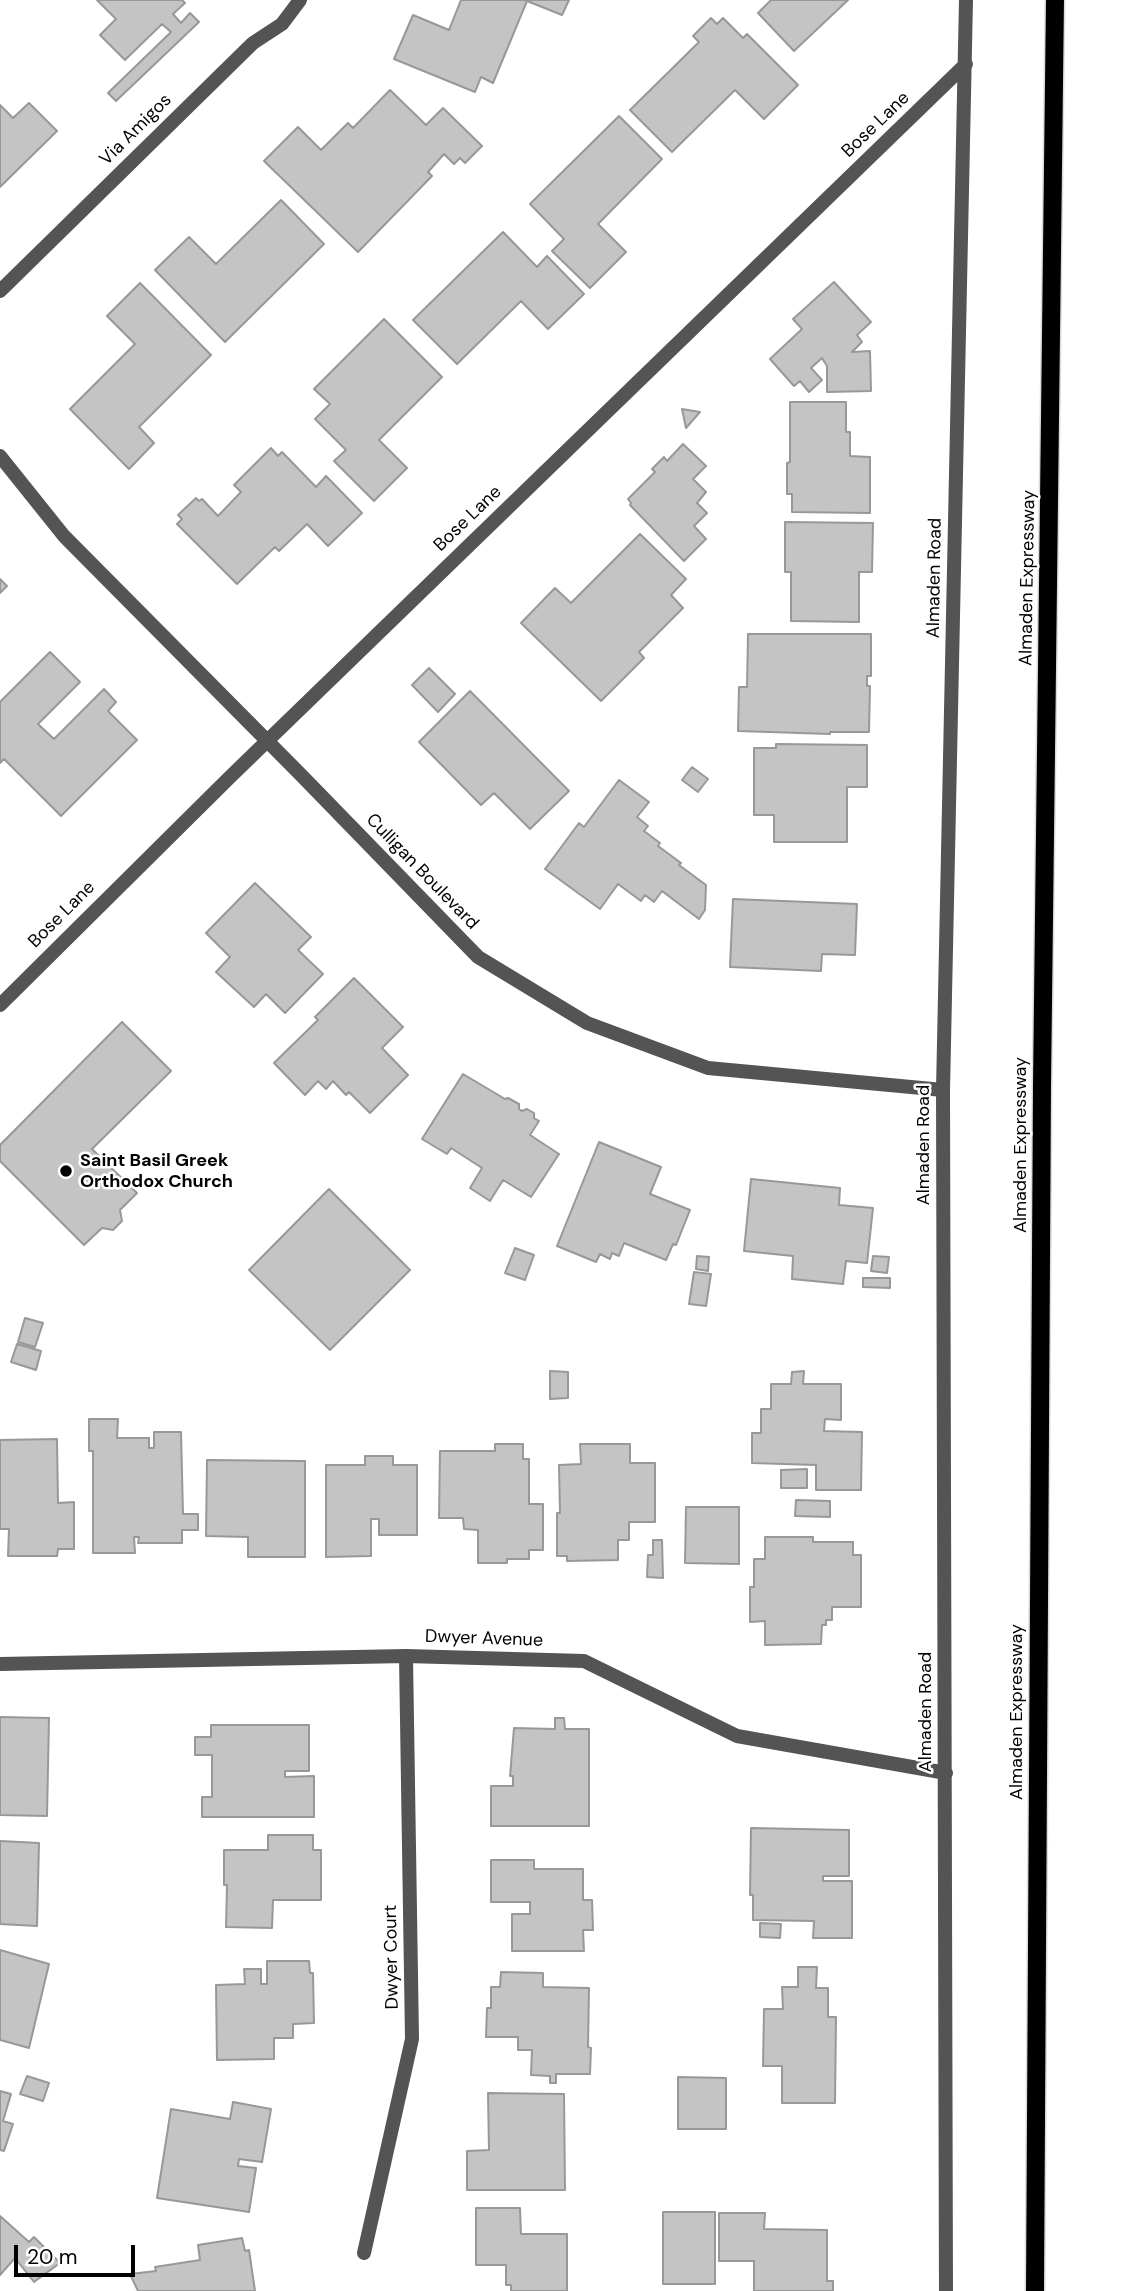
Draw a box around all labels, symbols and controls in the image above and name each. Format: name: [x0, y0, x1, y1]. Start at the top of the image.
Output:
street label: Bose Lane: [838, 88, 914, 162]
street label: Via Amigos: [96, 90, 176, 170]
street label: Bose Lane: [430, 482, 506, 556]
street label: Almaden Expressway: [1016, 490, 1040, 666]
street label: Almaden Road: [923, 518, 947, 638]
street label: Culligan Boulevard: [361, 810, 483, 934]
street label: Bose Lane: [24, 877, 100, 953]
street label: Almaden Expressway: [1010, 1057, 1032, 1233]
street label: Almaden Road: [913, 1085, 935, 1205]
place label: Saint Basil Greek Orthodox Church: [80, 1150, 233, 1192]
marker: Saint Basil Greek Orthodox Church: [58, 1163, 74, 1179]
street label: Almaden Expressway: [1006, 1624, 1028, 1800]
street label: Dwyer Avenue: [425, 1626, 543, 1652]
street label: Almaden Road: [915, 1652, 937, 1772]
street label: Dwyer Court: [380, 1905, 404, 2009]
scale bar: [18, 2232, 138, 2276]
text: 20 m: [27, 2243, 78, 2271]

